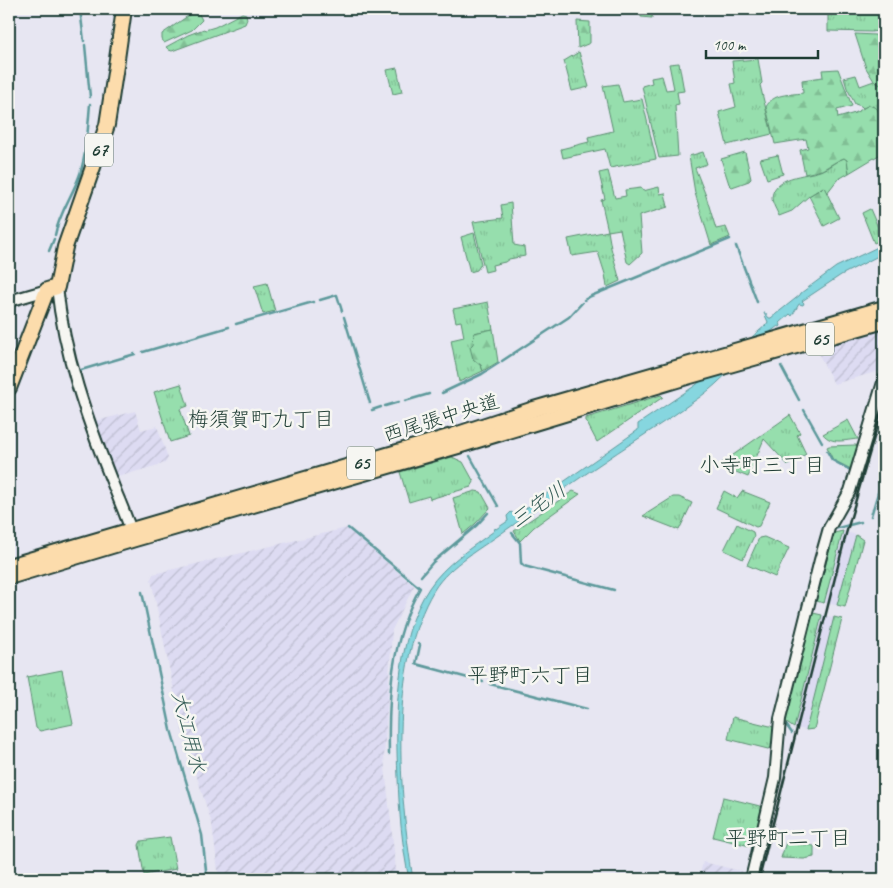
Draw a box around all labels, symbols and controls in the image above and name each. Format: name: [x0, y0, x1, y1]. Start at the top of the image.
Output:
scale bar: [706, 28, 818, 60]
text: 100 m: [713, 36, 747, 55]
road number: 67: [85, 134, 113, 166]
road number: 65: [806, 322, 834, 356]
street label: 西尾張中央道: [380, 389, 502, 447]
district label: 梅須賀町九丁目: [188, 406, 335, 432]
road number: 65: [347, 446, 375, 479]
district label: 小寺町三丁目: [699, 452, 825, 478]
water label: 三宅川: [505, 476, 571, 534]
district label: 平野町六丁目: [467, 662, 593, 688]
water label: 大江用水: [166, 688, 212, 776]
district label: 平野町二丁目: [725, 825, 851, 851]

